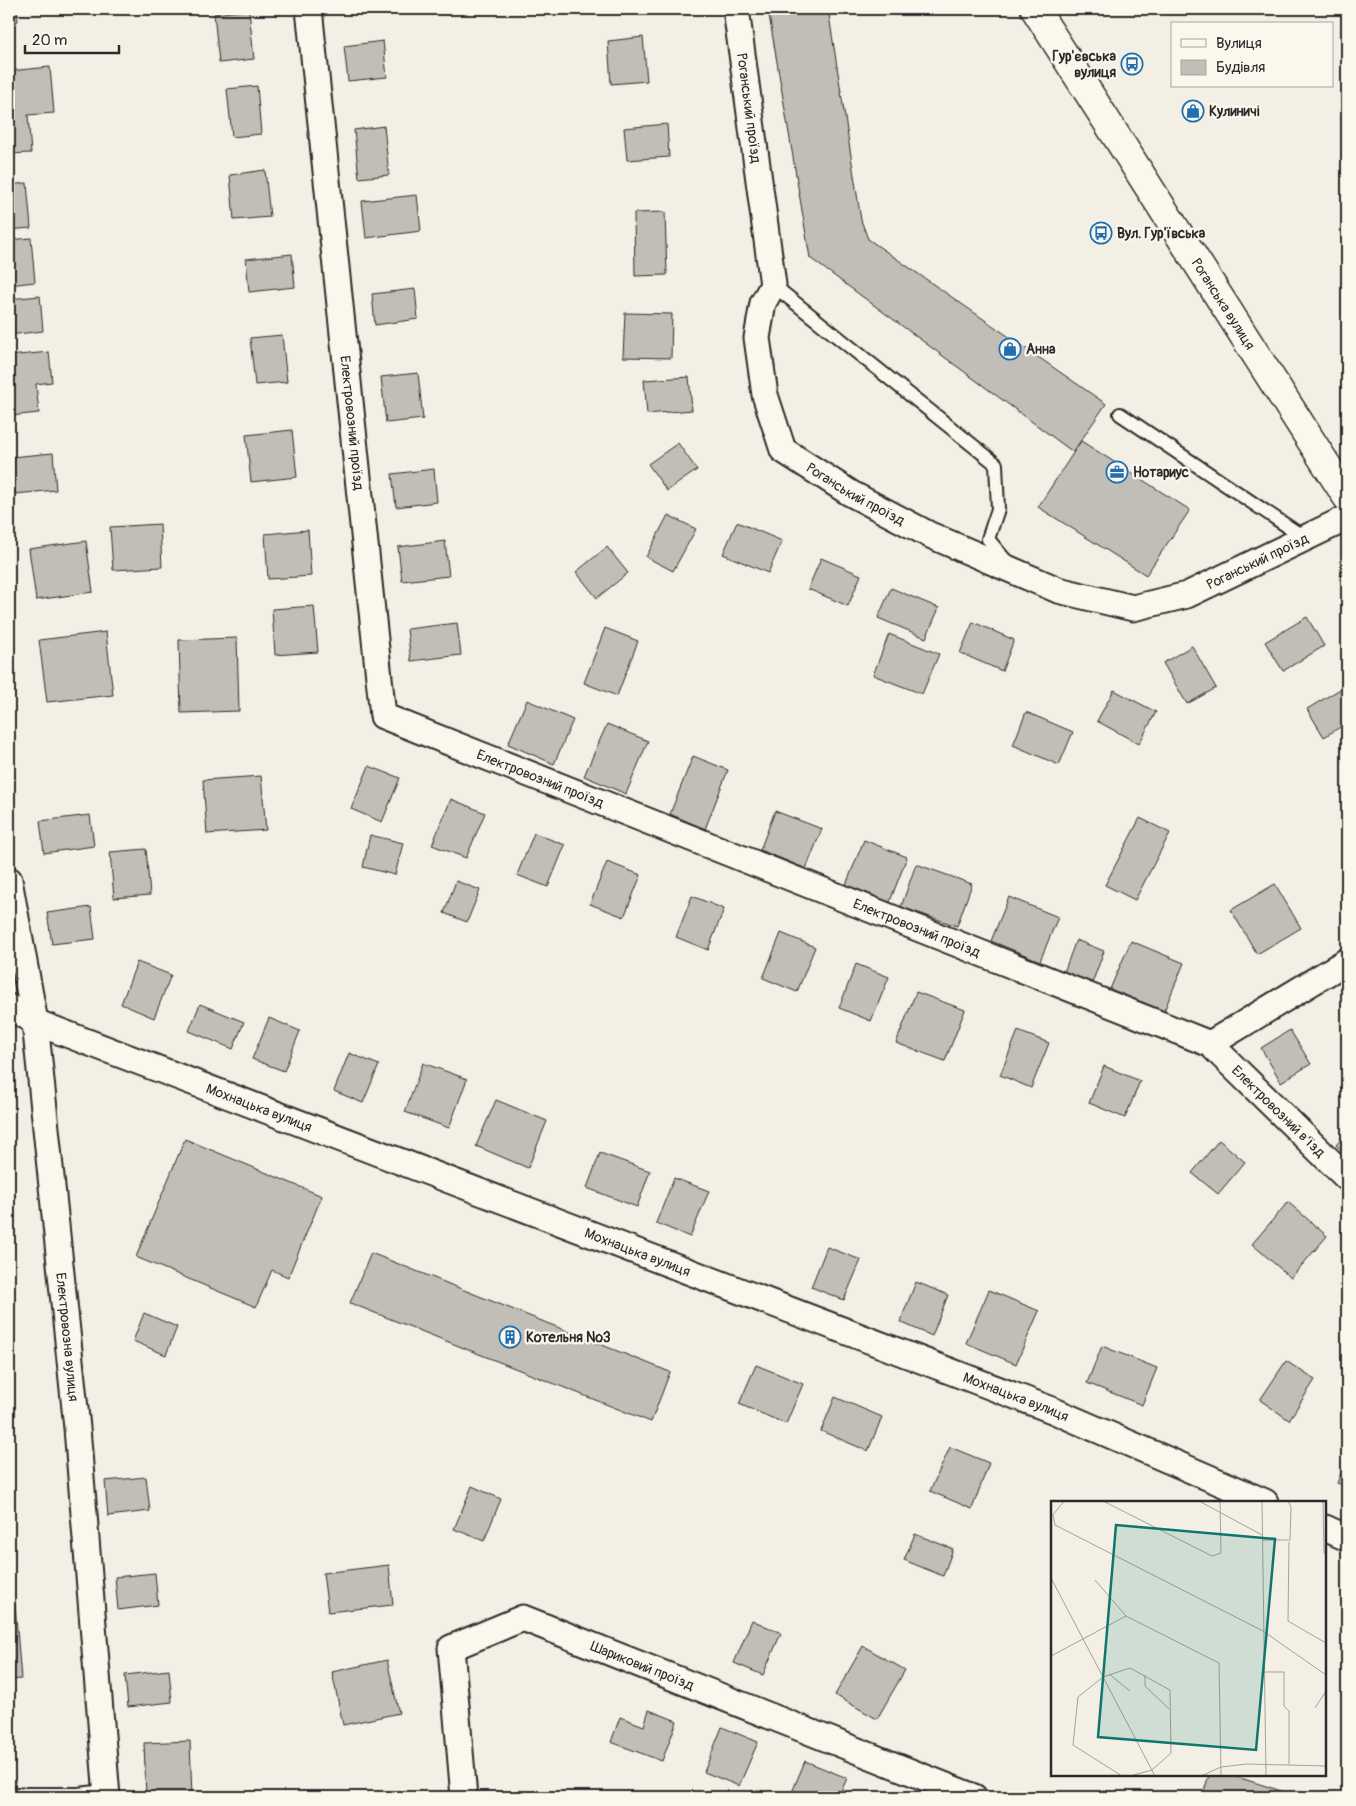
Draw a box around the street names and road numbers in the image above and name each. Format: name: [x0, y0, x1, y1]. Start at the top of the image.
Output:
street label: Роганський проїзд: [734, 52, 765, 165]
street label: Роганська вулиця: [1188, 255, 1259, 353]
street label: Електровозний проїзд: [337, 355, 368, 492]
street label: Роганський проїзд: [803, 459, 908, 529]
street label: Роганський проїзд: [1204, 529, 1311, 593]
street label: Електровозний проїзд: [474, 746, 607, 811]
street label: Електровозний проїзд: [851, 895, 983, 961]
street label: Електровозний в’їзд: [1228, 1062, 1329, 1161]
street label: Мохнацька вулиця: [204, 1080, 315, 1135]
street label: Мохнацька вулиця: [582, 1224, 693, 1280]
street label: Електровозна вулиця: [52, 1272, 83, 1402]
street label: Мохнацька вулиця: [961, 1368, 1071, 1425]
street label: Шариковий проїзд: [588, 1637, 697, 1694]

